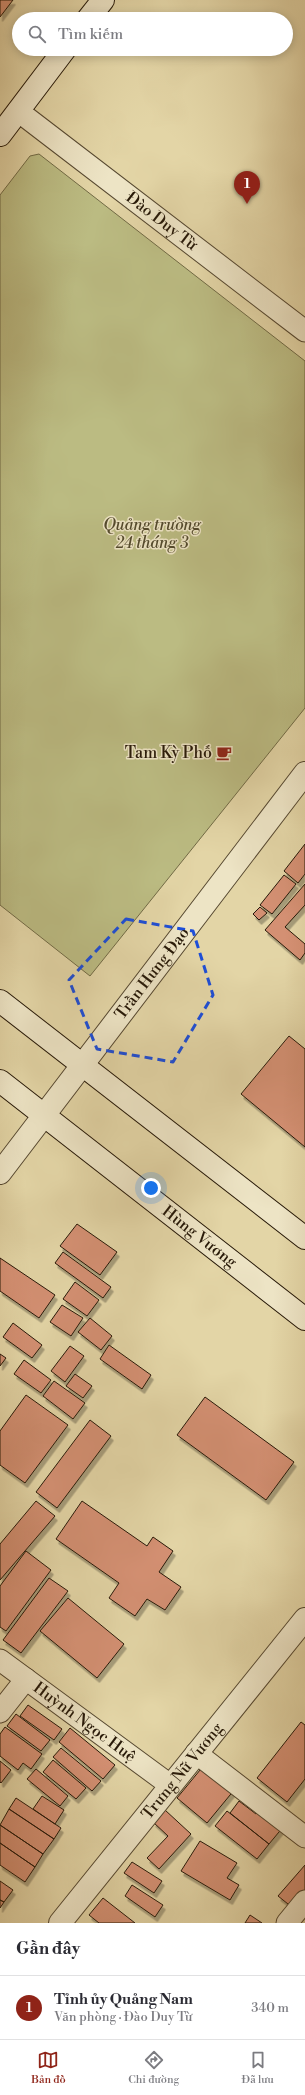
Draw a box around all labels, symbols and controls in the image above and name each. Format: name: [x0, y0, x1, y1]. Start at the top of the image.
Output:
search box: [12, 12, 293, 56]
icon: search: [26, 23, 48, 45]
text: Tìm kiếm: [58, 25, 123, 44]
pin: 1: [234, 171, 260, 204]
street label: Đào Duy Từ: [122, 187, 202, 255]
park label: Quảng trường 24 tháng 3: [103, 515, 202, 553]
place label: Tam Kỳ Phố: [125, 743, 212, 763]
cafe icon: Tam Kỳ Phố: [215, 744, 233, 762]
street label: Trần Hưng Đạo: [111, 923, 194, 1024]
your location: [141, 1178, 161, 1198]
street label: Hùng Vương: [158, 1201, 242, 1273]
street label: Huỳnh Ngọc Huệ: [29, 1678, 140, 1767]
street label: Trưng Nữ Vương: [137, 1718, 228, 1824]
text: Gần đây: [16, 1938, 80, 1960]
text: Tỉnh ủy Quảng Nam: [54, 1990, 193, 2009]
text: 1: [26, 2000, 32, 2016]
text: 340 m: [251, 2000, 289, 2016]
text: Văn phòng · Đào Duy Từ: [54, 2009, 192, 2025]
tab: Bản đồ: [31, 2049, 66, 2087]
tab: Chỉ đường: [128, 2049, 179, 2087]
tab: Đã lưu: [242, 2049, 274, 2087]

